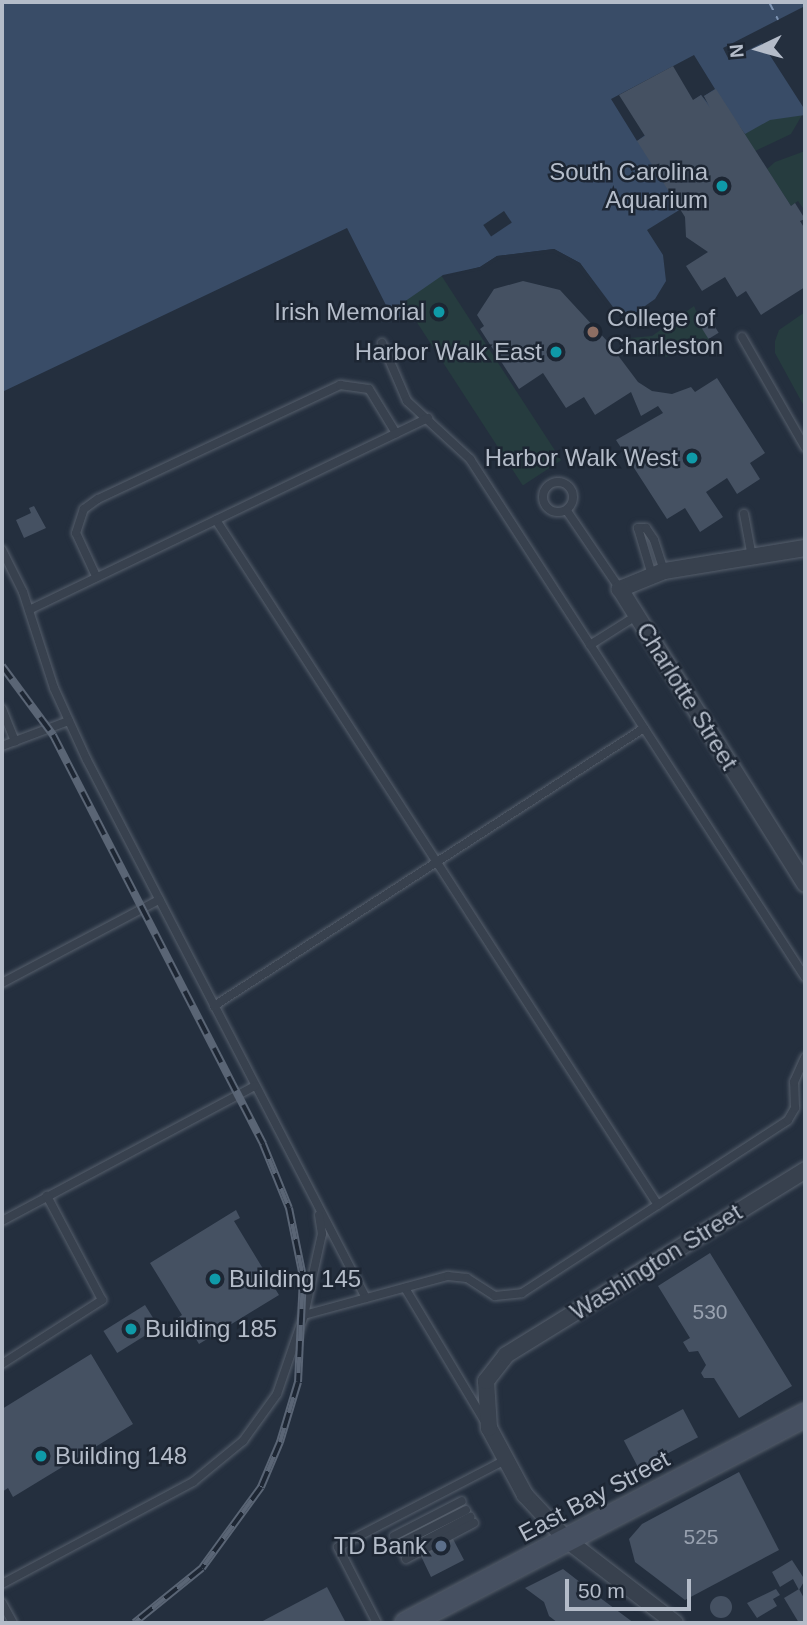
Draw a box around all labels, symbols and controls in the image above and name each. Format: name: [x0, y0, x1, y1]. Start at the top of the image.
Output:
north arrow: [723, 14, 793, 84]
text: N: [726, 43, 748, 59]
place label: South Carolina Aquarium: [549, 158, 708, 214]
marker: South Carolina Aquarium: [714, 178, 730, 194]
place label: Irish Memorial: [274, 298, 425, 326]
marker: Irish Memorial: [431, 304, 447, 320]
place label: College of Charleston: [607, 304, 723, 360]
marker: College of Charleston: [585, 324, 601, 340]
place label: Harbor Walk East: [355, 338, 542, 366]
marker: Harbor Walk East: [548, 344, 564, 360]
place label: Harbor Walk West: [485, 444, 678, 472]
marker: Harbor Walk West: [684, 450, 700, 466]
street label: Charlotte Street: [630, 617, 744, 775]
street label: Washington Street: [565, 1198, 747, 1326]
place label: Building 145: [229, 1265, 361, 1293]
marker: Building 145: [207, 1271, 223, 1287]
house number: 530: [692, 1299, 728, 1325]
place label: Building 185: [145, 1315, 277, 1343]
marker: Building 185: [123, 1321, 139, 1337]
place label: Building 148: [55, 1442, 187, 1470]
street label: East Bay Street: [514, 1444, 674, 1548]
marker: Building 148: [33, 1448, 49, 1464]
house number: 525: [683, 1524, 719, 1550]
place label: TD Bank: [334, 1532, 427, 1560]
marker: TD Bank: [433, 1538, 449, 1554]
scale bar: [569, 1566, 695, 1610]
text: 50 m: [578, 1579, 625, 1602]

